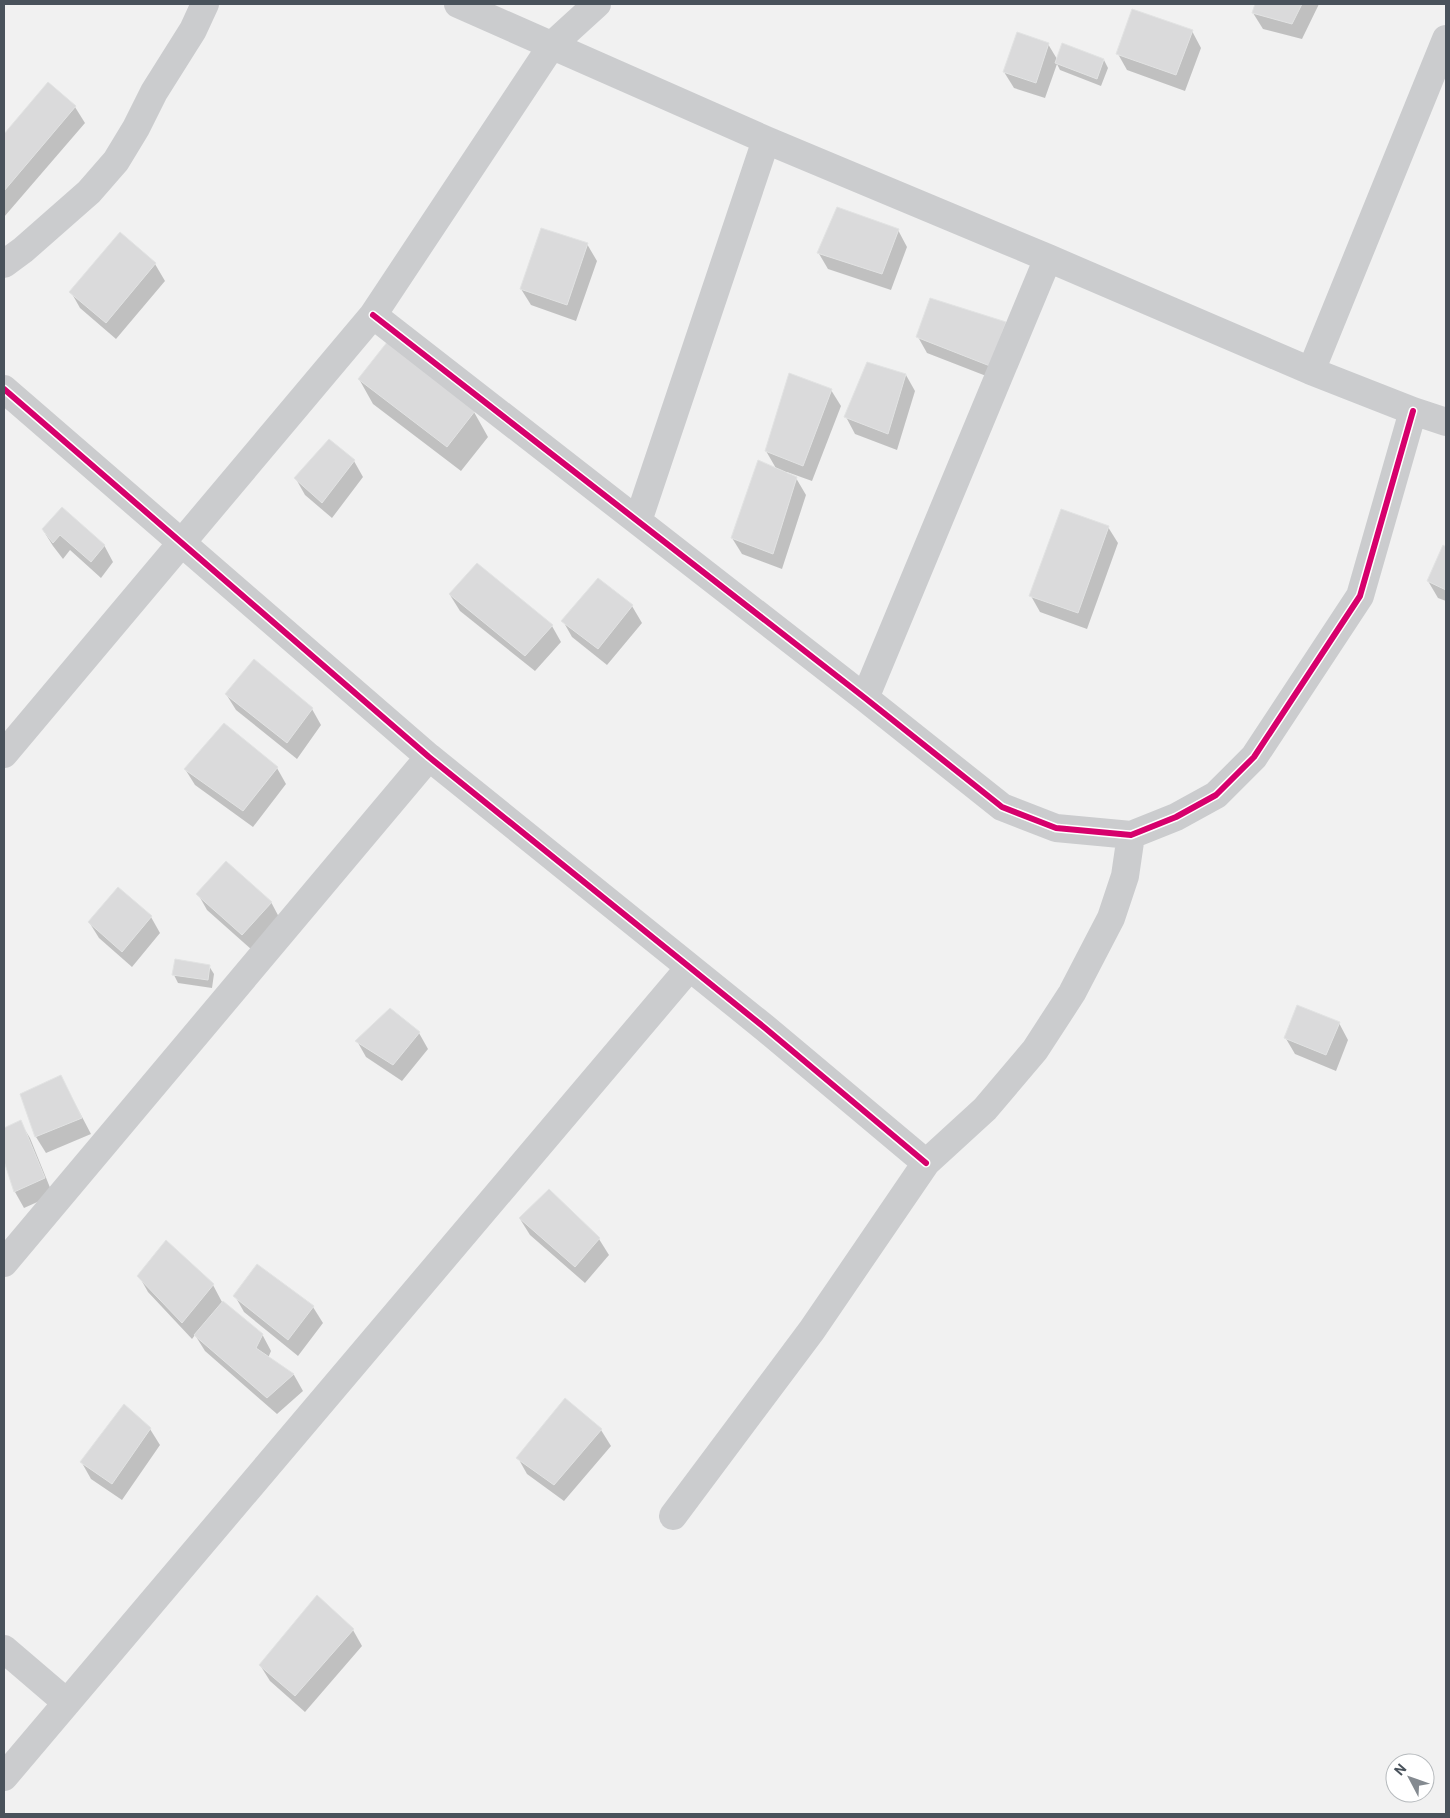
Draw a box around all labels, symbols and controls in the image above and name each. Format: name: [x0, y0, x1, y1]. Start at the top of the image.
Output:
north arrow: [1385, 1753, 1435, 1803]
text: N: [1391, 1760, 1409, 1778]

